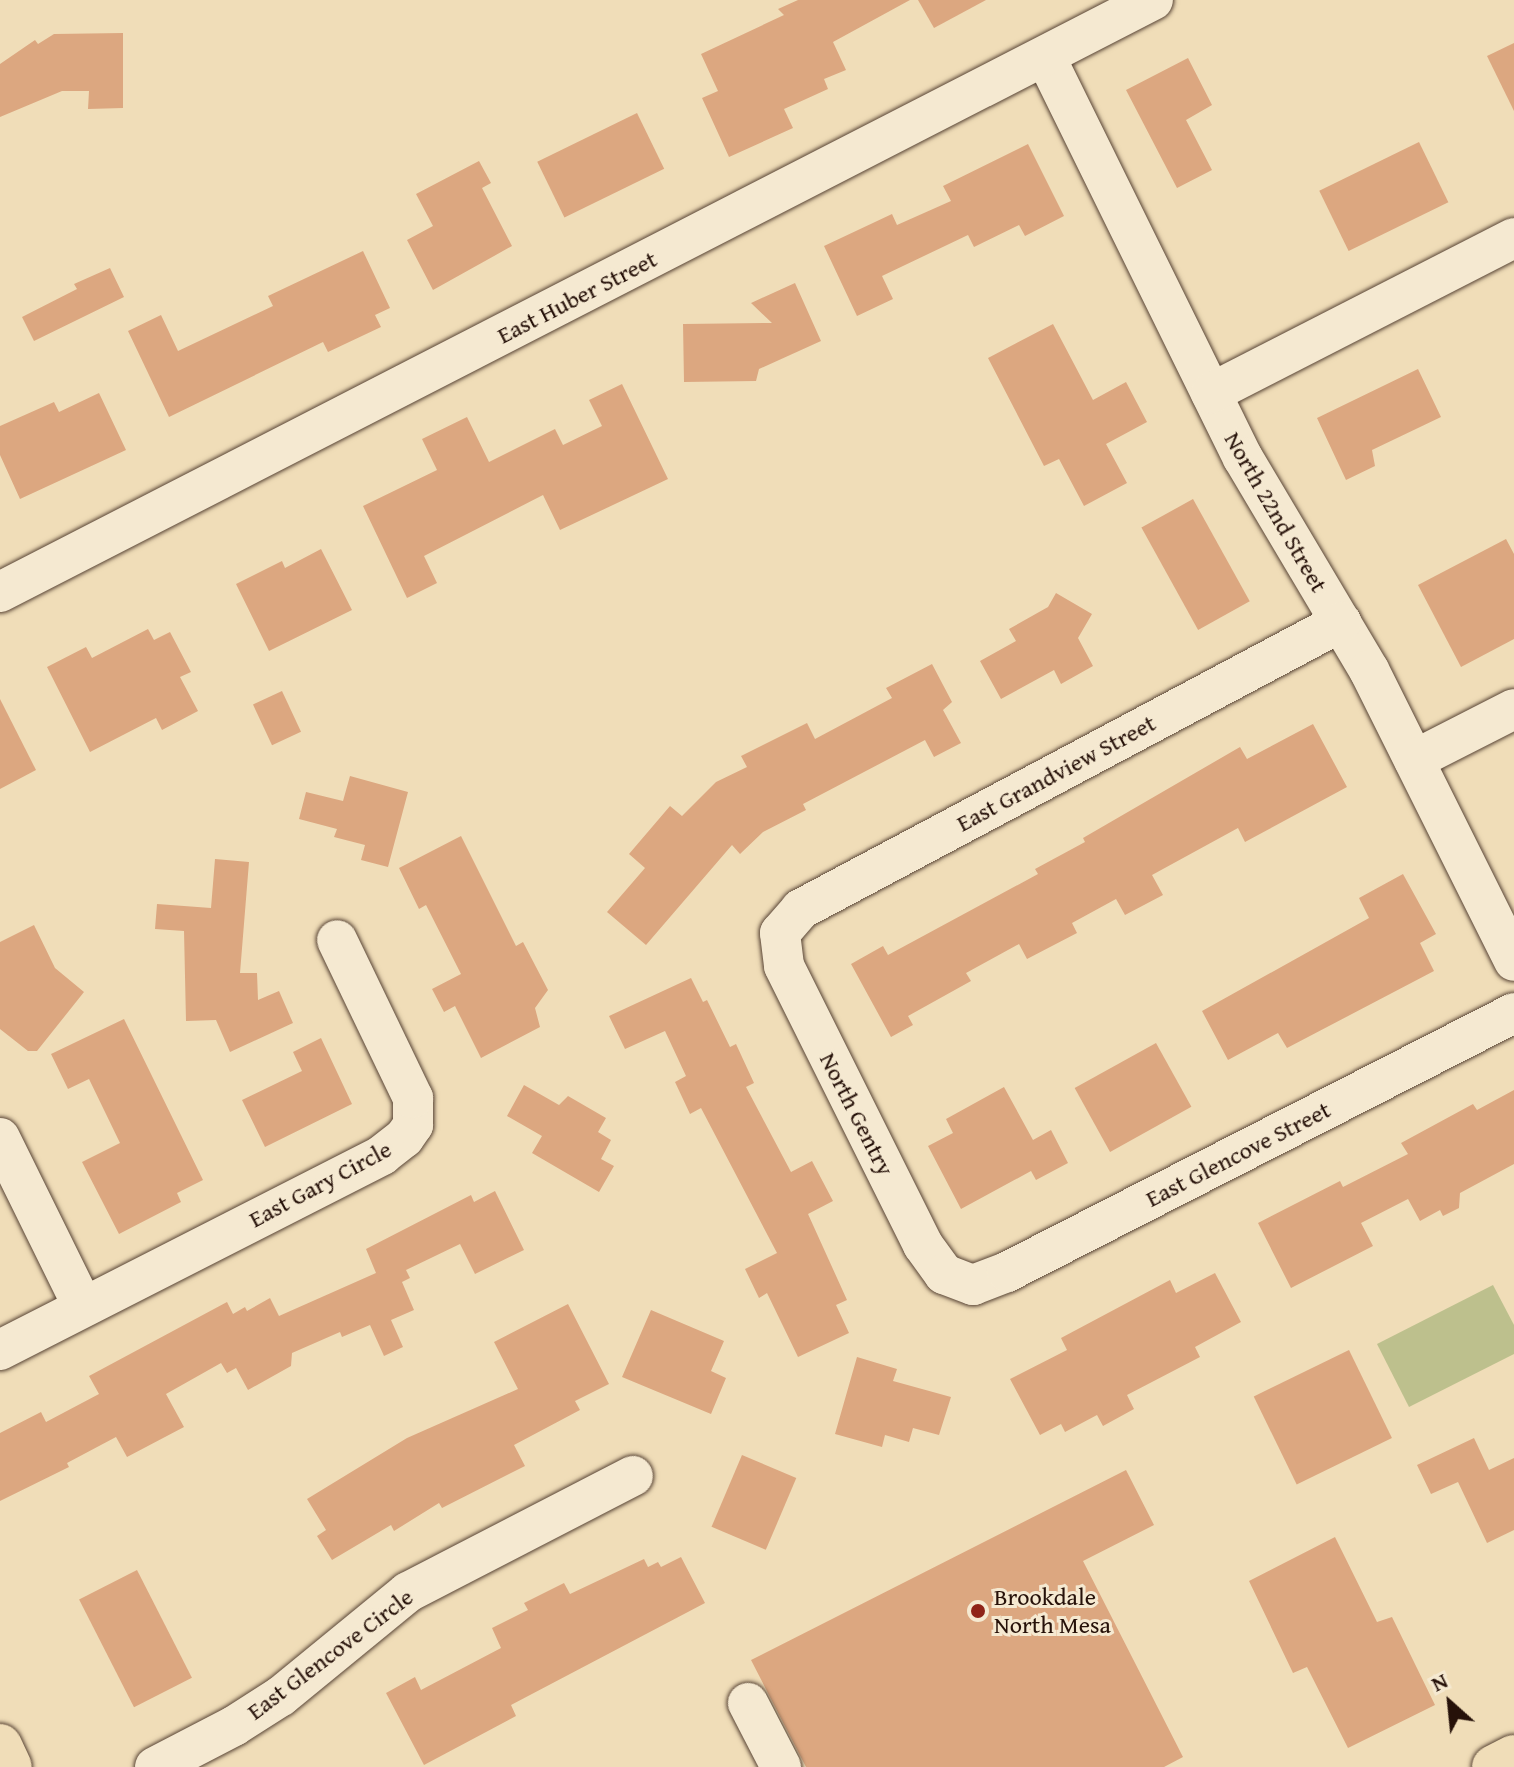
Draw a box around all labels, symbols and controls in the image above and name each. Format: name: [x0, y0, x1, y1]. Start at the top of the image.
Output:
street label: East Huber Street: [492, 244, 662, 350]
street label: North 22nd Street: [1218, 427, 1334, 597]
street label: East Grandview Street: [952, 708, 1160, 838]
street label: North Gentry: [814, 1048, 900, 1180]
street label: East Glencove Street: [1141, 1095, 1335, 1213]
street label: East Gary Circle: [244, 1134, 396, 1234]
street label: East Glencove Circle: [241, 1582, 419, 1726]
place label: Brookdale North Mesa: [994, 1583, 1111, 1639]
marker: Brookdale North Mesa: [969, 1602, 987, 1620]
north arrow: [1410, 1663, 1490, 1743]
text: N: [1425, 1664, 1453, 1699]

